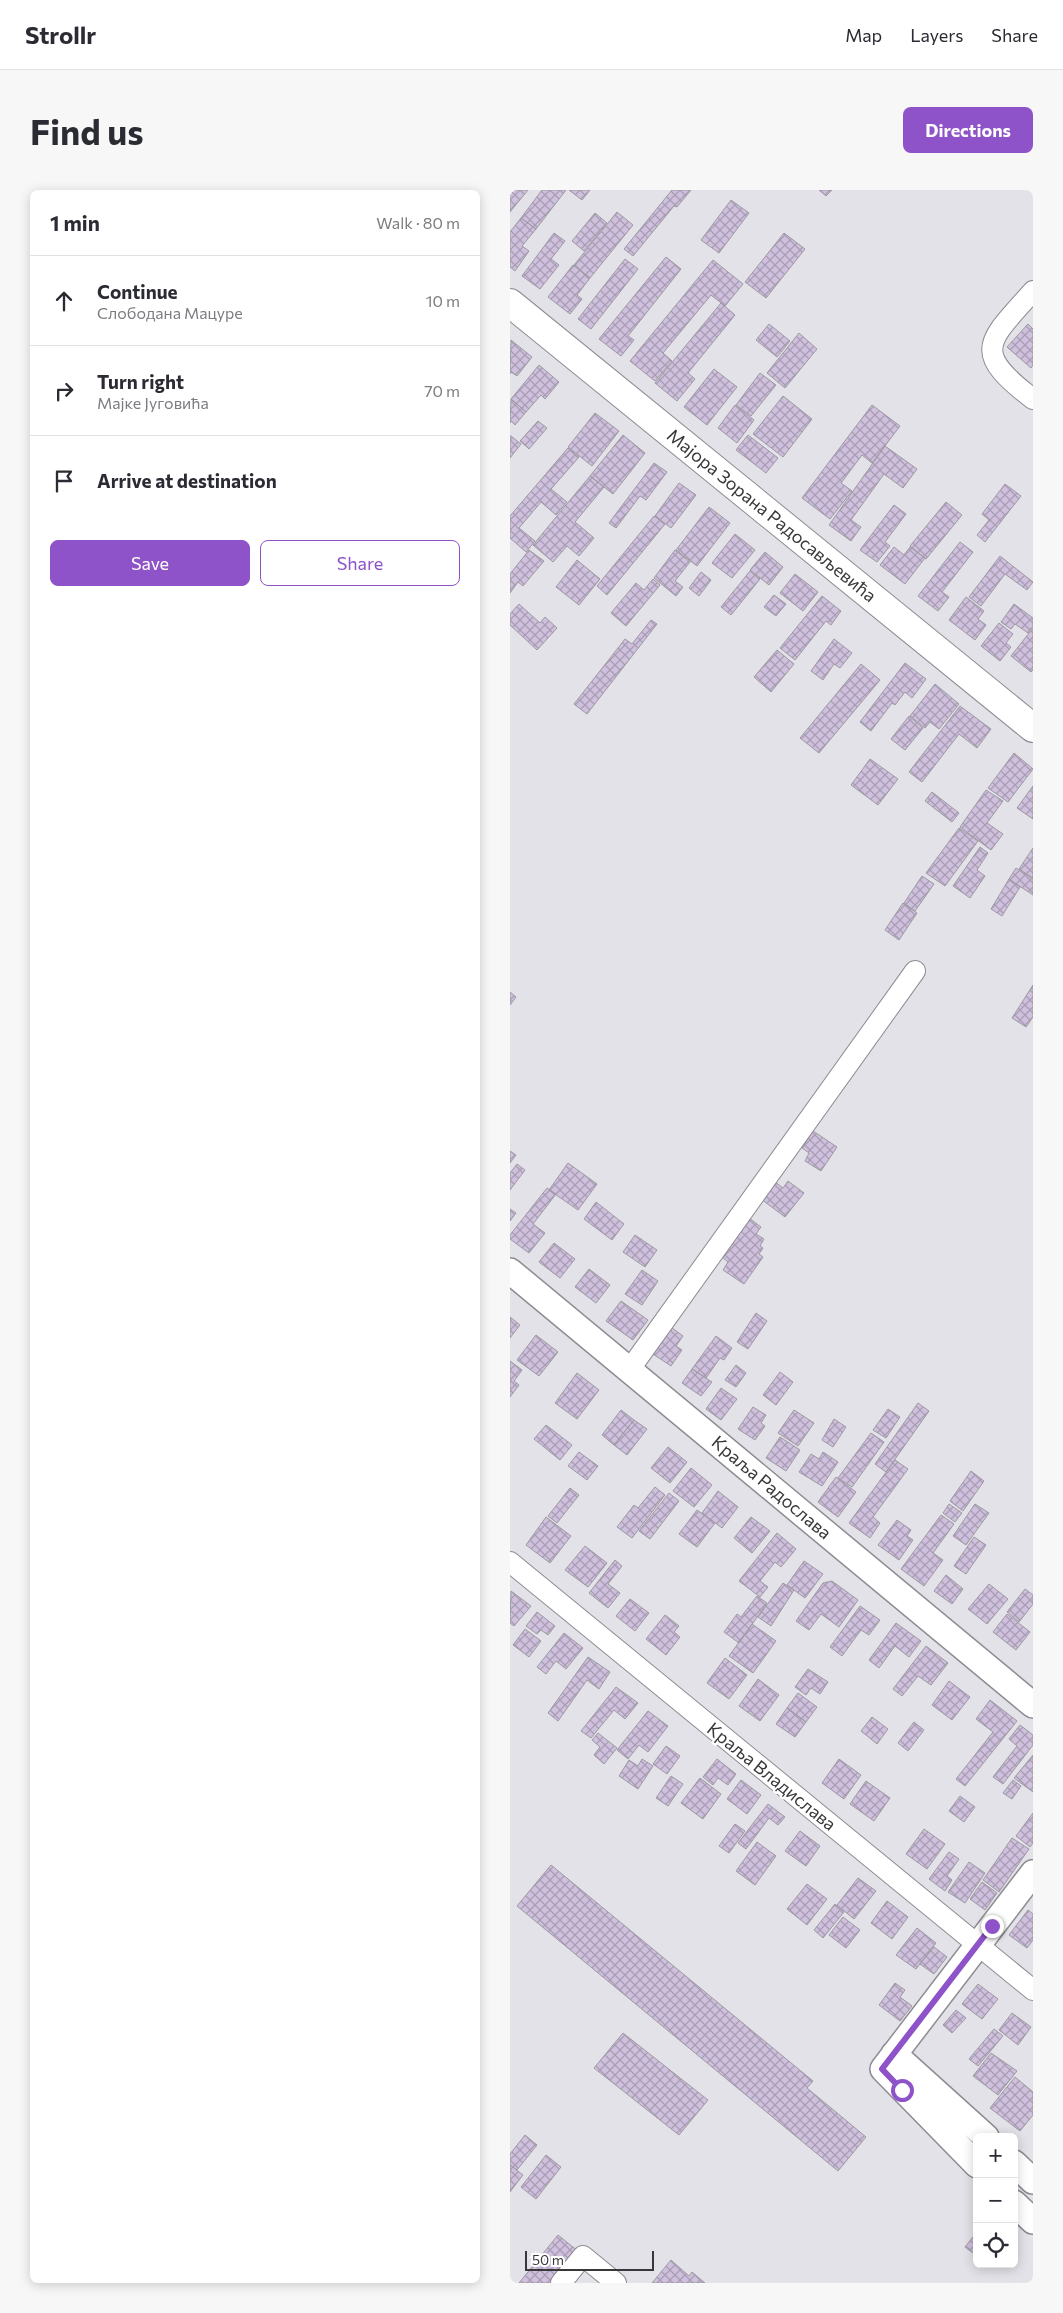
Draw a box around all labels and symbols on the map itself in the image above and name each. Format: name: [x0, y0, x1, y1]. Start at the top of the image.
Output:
street label: Мајора Зорана Радосављевића: [663, 424, 881, 606]
street label: Краља Радослава: [708, 1431, 836, 1543]
street label: Краља Владислава: [703, 1717, 841, 1835]
route end: [981, 1915, 1004, 1938]
route start: [891, 2079, 914, 2102]
scale bar: [525, 2248, 654, 2271]

